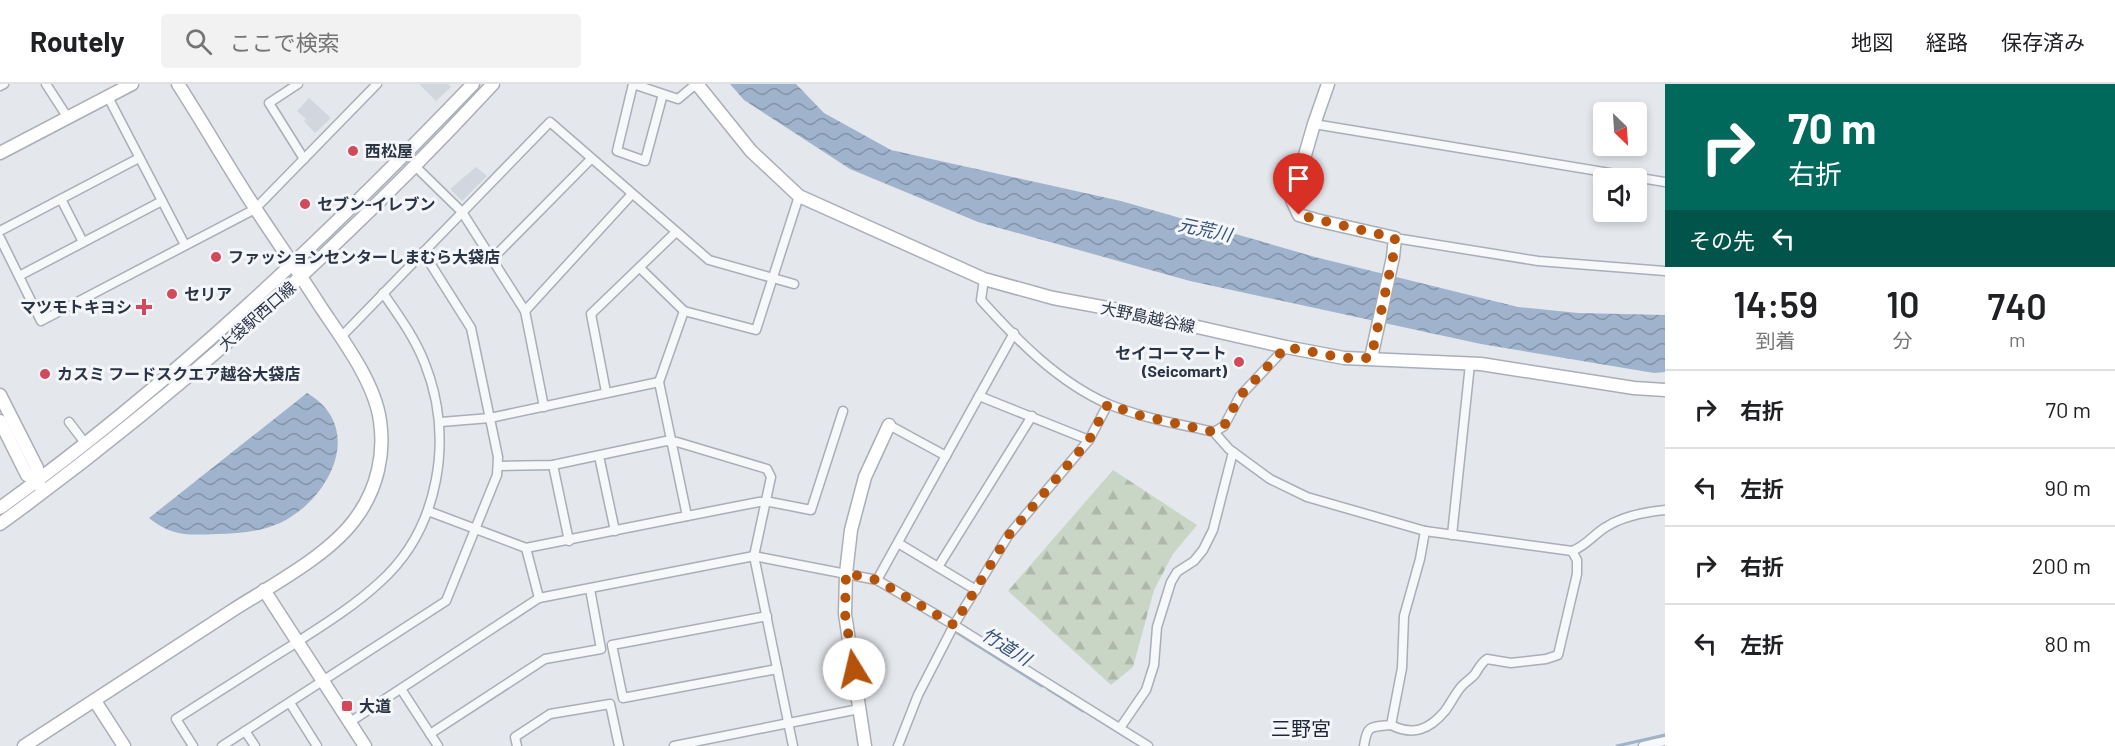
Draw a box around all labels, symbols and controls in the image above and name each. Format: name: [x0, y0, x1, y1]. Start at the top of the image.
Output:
search box: [161, 14, 581, 68]
text: Routely: [30, 24, 125, 58]
icon: search: [182, 25, 215, 58]
text: ここで検索: [230, 29, 340, 55]
text: 地図: [1851, 29, 1893, 54]
text: 経路: [1926, 29, 1968, 54]
text: 保存済み: [2001, 29, 2085, 54]
north arrow: [1593, 102, 1647, 156]
map controls: [1593, 102, 1647, 222]
text: 70 m: [1788, 102, 1876, 152]
icon: right: [1689, 108, 1767, 186]
place label: 西松屋: [365, 141, 413, 160]
marker: 西松屋: [346, 144, 360, 158]
pin: [1273, 153, 1324, 215]
text: 右折: [1788, 157, 1842, 189]
icon: arrive: [1282, 162, 1315, 195]
button: sound: [1593, 168, 1647, 222]
place label: セブン-イレブン: [317, 194, 436, 213]
marker: セブン-イレブン: [298, 197, 312, 211]
water label: 元荒川: [1177, 213, 1236, 246]
icon: left: [1767, 222, 1800, 255]
text: その先: [1689, 227, 1755, 253]
place label: ファッションセンターしまむら大袋店: [228, 247, 500, 266]
marker: ファッションセンターしまむら大袋店: [209, 250, 223, 264]
street label: 大袋駅西口線: [214, 277, 299, 354]
text: 14:59: [1733, 282, 1818, 325]
text: 10: [1886, 282, 1919, 325]
place label: セリア: [184, 284, 232, 303]
text: 740: [1988, 284, 2047, 327]
marker: セリア: [165, 287, 179, 301]
place label: マツモトキヨシ: [20, 297, 132, 316]
street label: 大野島越谷線: [1099, 297, 1197, 336]
marker: マツモトキヨシ: [137, 300, 151, 314]
text: m: [2009, 327, 2025, 351]
text: 到着: [1756, 328, 1796, 352]
text: 分: [1893, 328, 1913, 352]
place label: セイコーマート (Seicomart): [1115, 343, 1227, 380]
marker: セイコーマート (Seicomart): [1232, 355, 1246, 369]
place label: カスミ フードスクエア越谷大袋店: [57, 364, 300, 383]
marker: カスミ フードスクエア越谷大袋店: [38, 367, 52, 381]
icon: right: [1689, 393, 1722, 426]
text: 70 m: [2046, 396, 2091, 422]
text: 右折: [1740, 397, 1784, 423]
icon: left: [1689, 471, 1722, 504]
text: 90 m: [2045, 474, 2091, 500]
text: 左折: [1740, 475, 1784, 501]
icon: right: [1689, 549, 1722, 582]
text: 200 m: [2032, 552, 2091, 578]
text: 右折: [1740, 553, 1784, 579]
water label: 竹道川: [978, 623, 1037, 671]
icon: left: [1689, 627, 1722, 660]
text: 80 m: [2045, 630, 2091, 656]
text: 左折: [1740, 631, 1784, 657]
position arrow: [822, 637, 886, 701]
place label: 大道: [359, 696, 391, 715]
marker: 大道: [340, 699, 354, 713]
district label: 三野宮: [1271, 716, 1331, 740]

